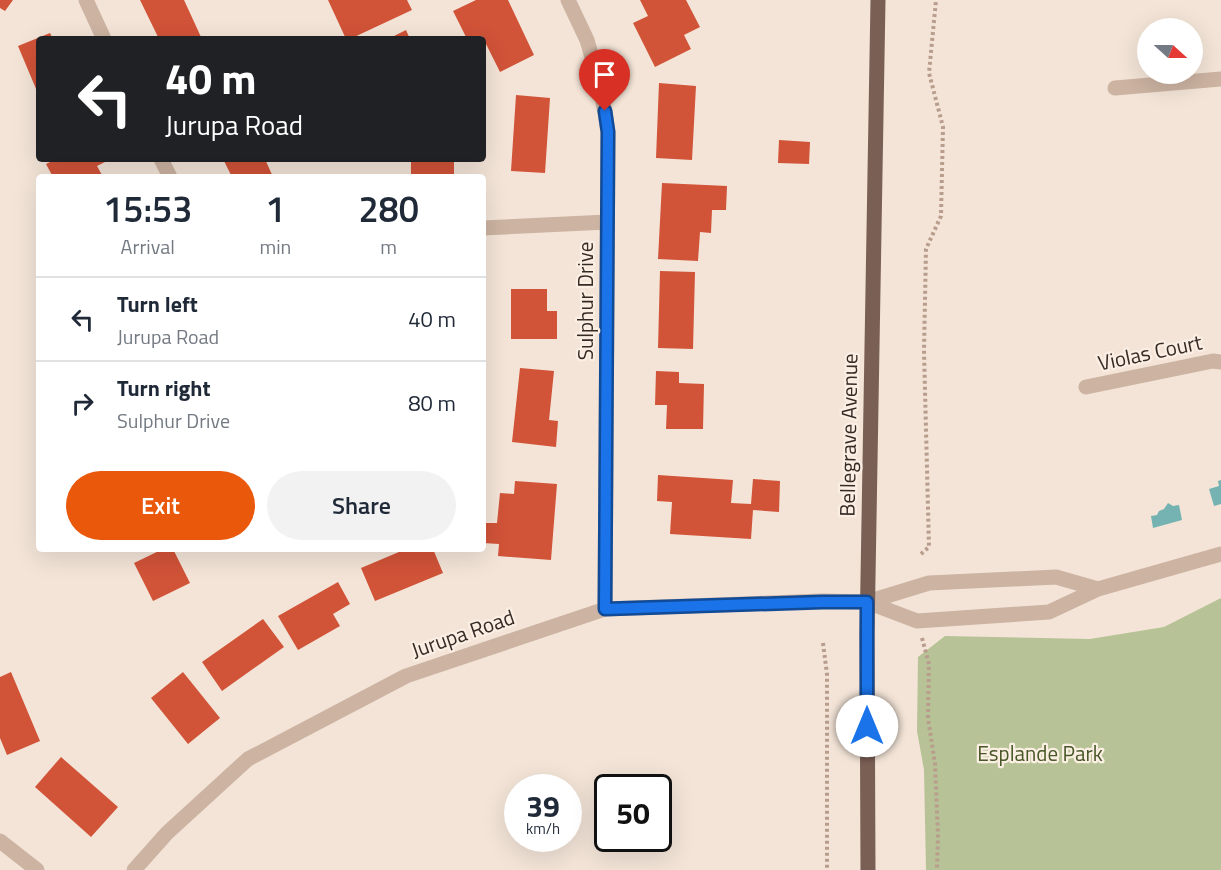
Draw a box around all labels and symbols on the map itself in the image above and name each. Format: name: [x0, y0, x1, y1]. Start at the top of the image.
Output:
north arrow: [1137, 18, 1203, 84]
pin: [579, 49, 630, 111]
street label: Sulphur Drive: [569, 242, 601, 360]
street label: Violas Court: [1095, 325, 1205, 379]
street label: Bellegrave Avenue: [831, 353, 865, 517]
street label: Jurupa Road: [407, 600, 519, 666]
position arrow: [835, 694, 899, 758]
park label: Esplande Park: [977, 737, 1103, 769]
speed limit sign: 50: [594, 774, 672, 852]

